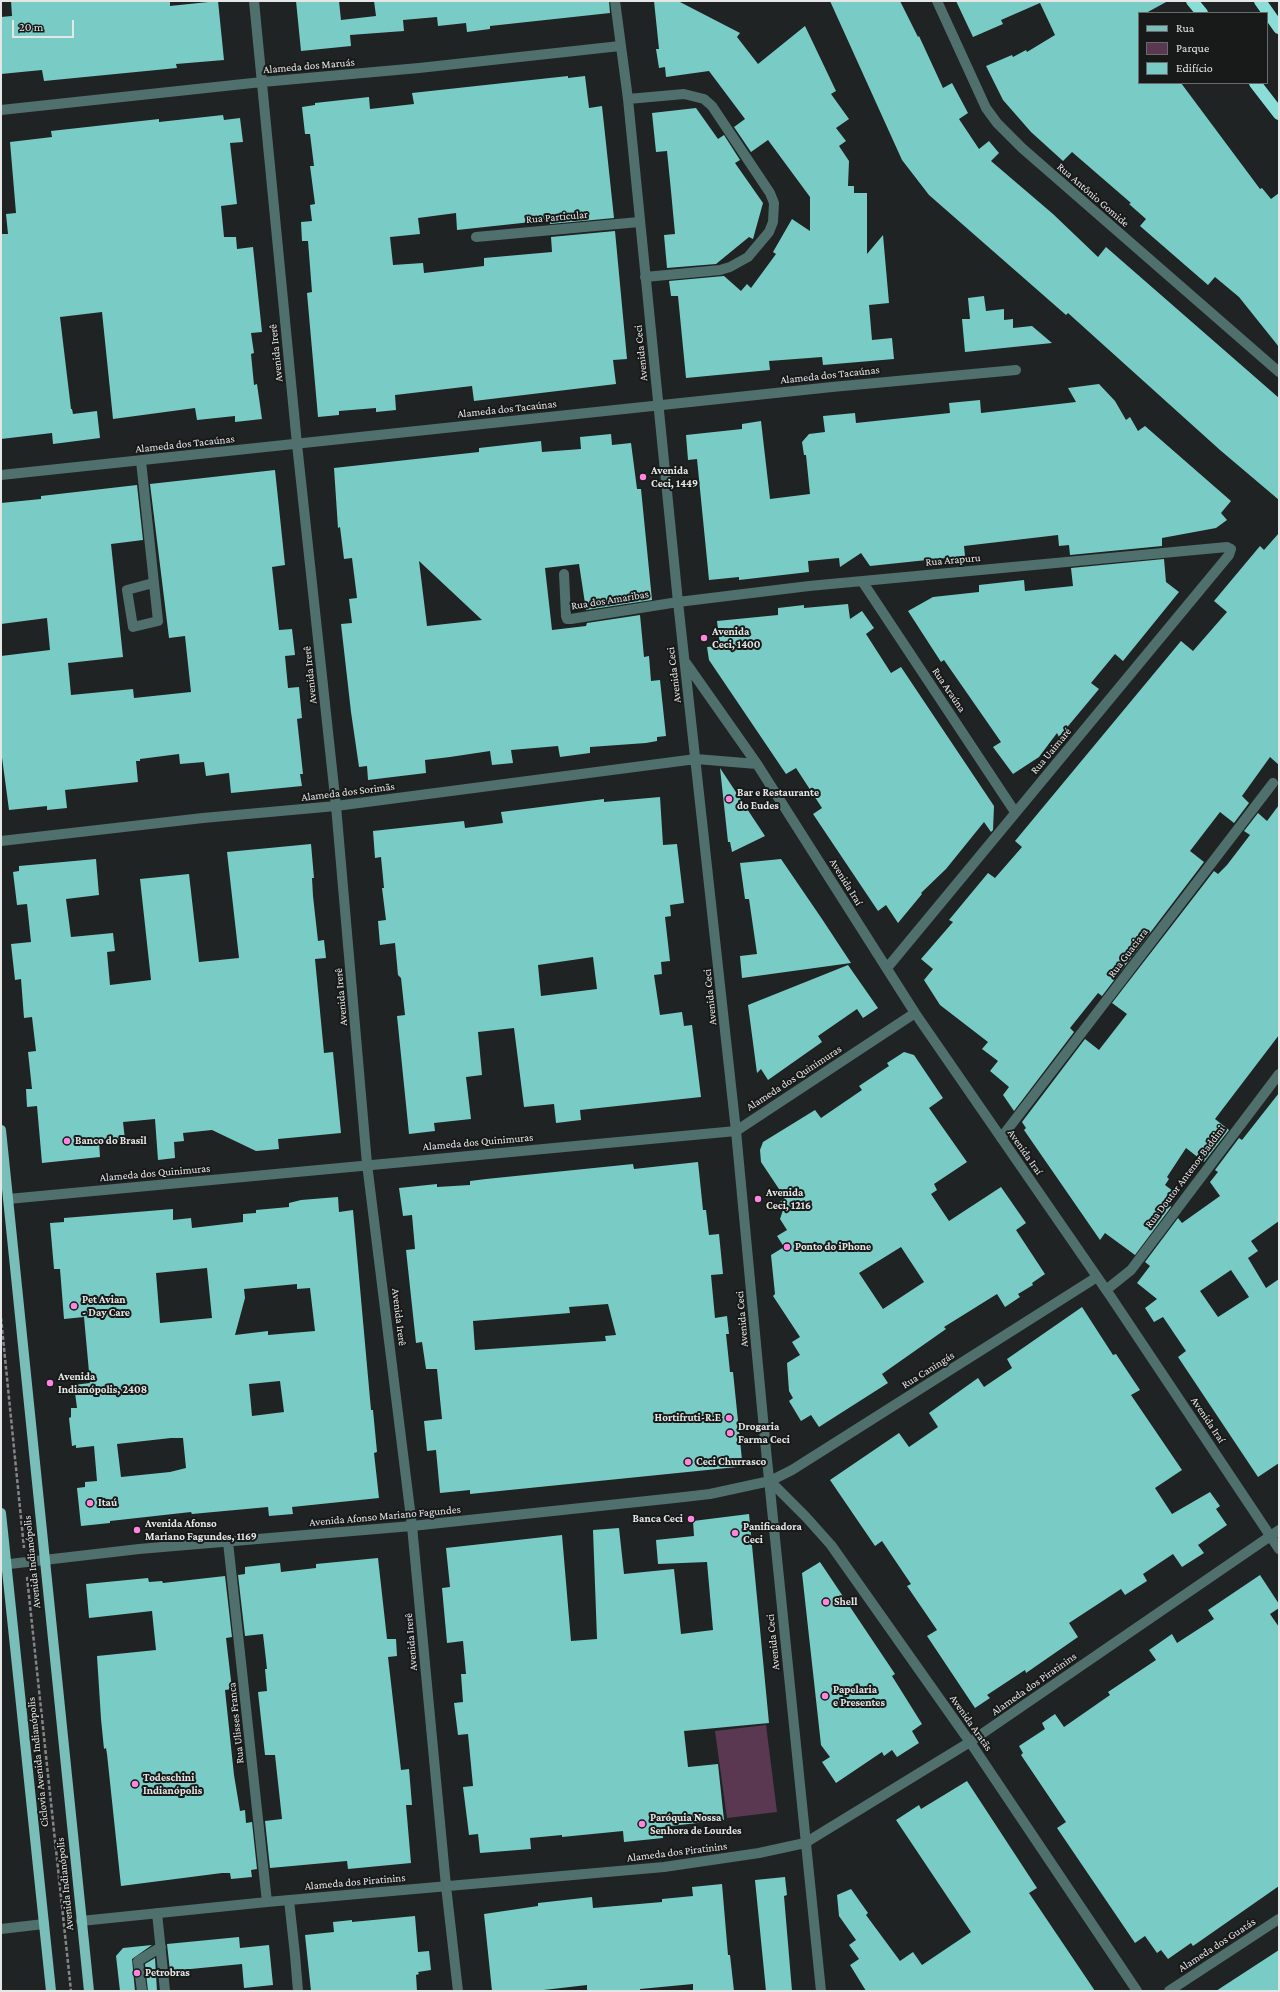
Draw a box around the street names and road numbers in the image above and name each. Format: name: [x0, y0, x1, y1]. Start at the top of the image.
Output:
street label: Alameda dos Maruás: [263, 55, 355, 77]
street label: Rua Antônio Gomide: [1054, 160, 1132, 230]
street label: Rua Particular: [525, 208, 589, 226]
street label: Avenida Irerê: [266, 324, 286, 382]
street label: Avenida Ceci: [631, 324, 651, 382]
street label: Alameda dos Tacaúnas: [780, 363, 880, 387]
street label: Alameda dos Tacaúnas: [457, 397, 557, 421]
street label: Alameda dos Tacaúnas: [135, 432, 235, 456]
street label: Rua Arapuru: [925, 551, 981, 569]
street label: Rua dos Amaribas: [570, 587, 650, 613]
street label: Avenida Irerê: [300, 646, 320, 704]
street label: Avenida Ceci: [664, 646, 684, 704]
street label: Rua Araúna: [929, 665, 969, 715]
street label: Rua Uaimaré: [1028, 725, 1074, 777]
street label: Alameda dos Sorimãs: [300, 780, 396, 804]
street label: Avenida Iraí: [826, 856, 866, 908]
street label: Rua Guaciara: [1105, 926, 1151, 980]
street label: Avenida Irerê: [332, 968, 350, 1026]
street label: Avenida Ceci: [700, 968, 720, 1026]
street label: Alameda dos Quinimuras: [744, 1042, 844, 1114]
street label: Rua Doutor Antenor Baddini: [1142, 1123, 1228, 1231]
street label: Avenida Iraí: [1005, 1127, 1045, 1177]
street label: Alameda dos Quinimuras: [422, 1131, 534, 1153]
street label: Alameda dos Quinimuras: [99, 1162, 211, 1184]
street label: Avenida Irerê: [389, 1287, 409, 1347]
street label: Avenida Ceci: [733, 1290, 751, 1348]
street label: Rua Caningás: [899, 1349, 957, 1391]
street label: Avenida Iraí: [1188, 1395, 1228, 1445]
street label: Avenida Afonso Mariano Fagundes: [309, 1503, 461, 1529]
street label: Avenida Indianópolis: [21, 1515, 43, 1609]
street label: Avenida Irerê: [402, 1613, 420, 1671]
street label: Avenida Ceci: [763, 1613, 783, 1671]
street label: Alameda dos Piratinins: [989, 1650, 1079, 1718]
street label: Rua Ulisses Franca: [225, 1682, 247, 1764]
street label: Avenida Aratãs: [947, 1692, 995, 1754]
street label: Ciclovia Avenida Indianópolis: [25, 1696, 51, 1828]
street label: Avenida Indianópolis: [54, 1837, 76, 1931]
street label: Alameda dos Piratinins: [626, 1839, 728, 1865]
street label: Alameda dos Piratinins: [304, 1871, 406, 1893]
street label: Alameda dos Guatás: [1176, 1915, 1258, 1975]

